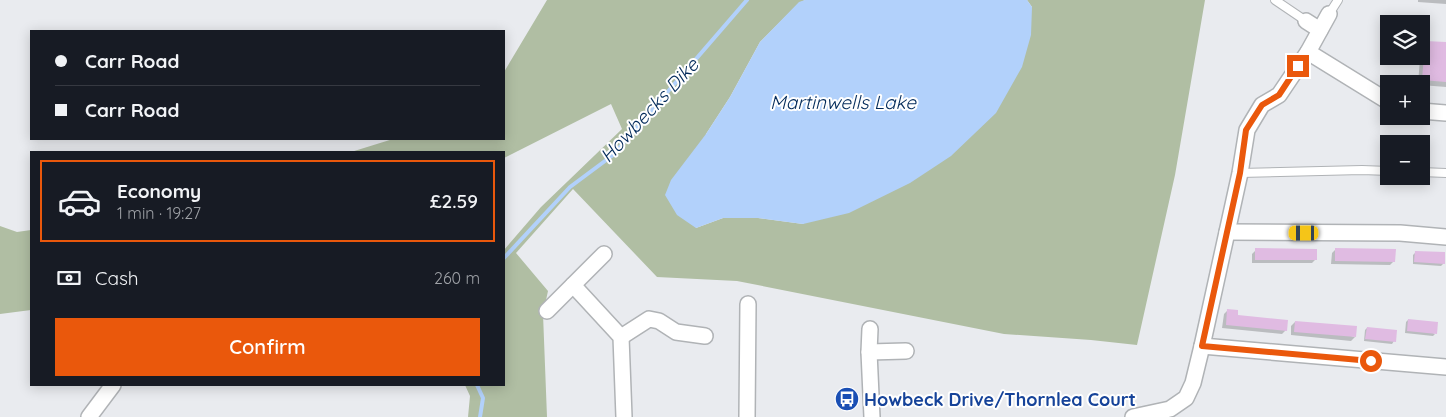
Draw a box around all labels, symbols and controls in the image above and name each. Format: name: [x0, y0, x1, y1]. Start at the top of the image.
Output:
map controls: [1380, 15, 1430, 185]
button: layers: [1380, 15, 1430, 65]
text: Carr Road: [85, 49, 179, 73]
water label: Howbecks Dike: [595, 52, 704, 167]
route end: [1287, 55, 1309, 77]
button: +: [1380, 75, 1430, 125]
water label: Martinwells Lake: [770, 90, 917, 114]
text: Carr Road: [85, 98, 179, 122]
button: −: [1380, 135, 1430, 185]
icon: car: [57, 179, 102, 224]
text: Economy: [117, 179, 201, 203]
text: £2.59: [430, 189, 478, 213]
text: 1 min · 19:27: [117, 203, 201, 223]
car: [1289, 226, 1319, 241]
icon: cash: [55, 264, 83, 292]
text: Cash: [95, 266, 139, 290]
text: 260 m: [434, 268, 480, 288]
button: Confirm: [55, 318, 480, 376]
route start: [1360, 350, 1382, 372]
bus stop icon: Howbeck Drive/Thornlea Court: [834, 386, 860, 412]
place label: Howbeck Drive/Thornlea Court: [864, 388, 1136, 411]

